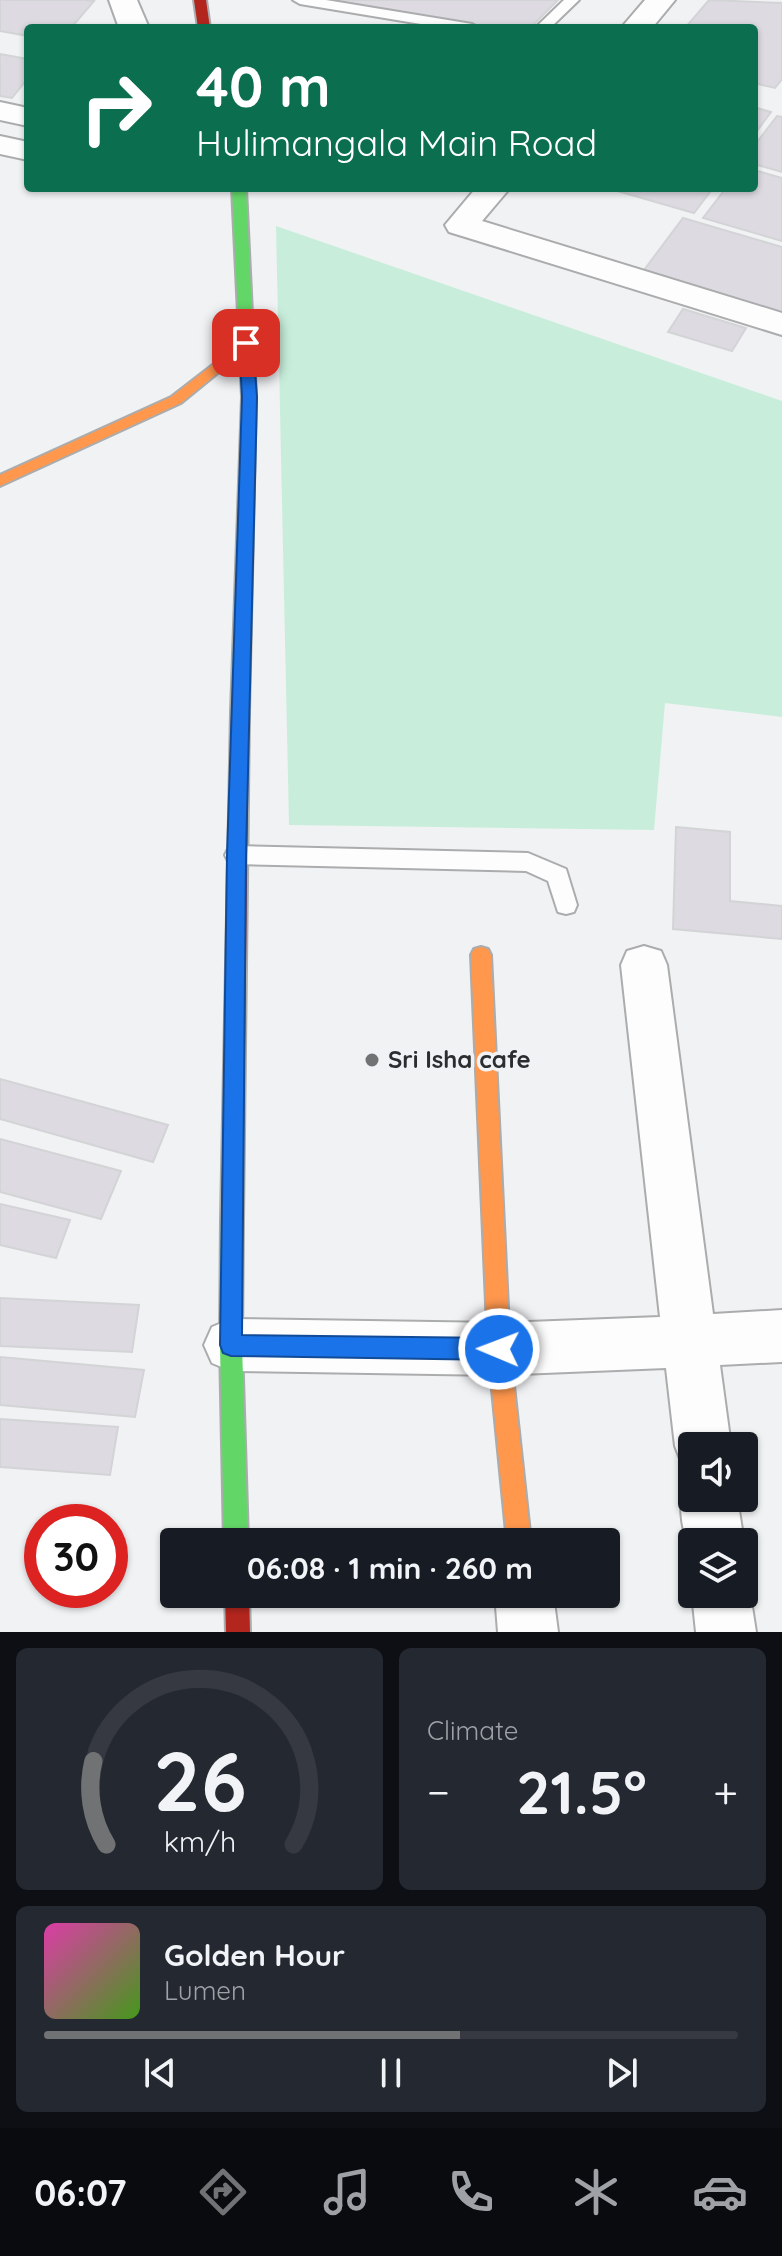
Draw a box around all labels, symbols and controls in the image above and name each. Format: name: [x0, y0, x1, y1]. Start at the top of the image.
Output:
text: 40 m: [196, 51, 331, 121]
icon: right: [64, 56, 168, 160]
text: Hulimangala Main Road: [196, 120, 597, 165]
pin: [212, 309, 280, 377]
icon: arrive: [224, 321, 268, 365]
place label: Sri Isha cafe: [388, 1044, 531, 1074]
marker: Sri Isha cafe: [363, 1051, 381, 1069]
position arrow: [457, 1307, 541, 1391]
map controls: [678, 1432, 758, 1608]
button: sound: [678, 1432, 758, 1512]
speed limit sign: 30: [24, 1504, 128, 1608]
button: layers: [678, 1528, 758, 1608]
text: 06:08 · 1 min · 260 m: [247, 1549, 533, 1587]
text: Climate: [427, 1714, 518, 1747]
text: 26: [153, 1728, 246, 1832]
text: 21.5°: [516, 1754, 647, 1829]
text: −: [427, 1764, 450, 1819]
text: +: [713, 1764, 738, 1819]
text: km/h: [163, 1823, 236, 1859]
text: Golden Hour: [164, 1936, 345, 1974]
text: Lumen: [164, 1974, 246, 2007]
icon: previous: [138, 2051, 182, 2095]
icon: pause: [369, 2051, 413, 2095]
icon: next: [600, 2051, 644, 2095]
icon: directions: [195, 2164, 251, 2220]
icon: music: [319, 2164, 375, 2220]
icon: phone: [443, 2164, 499, 2220]
icon: climate: [568, 2164, 624, 2220]
icon: car: [692, 2164, 748, 2220]
text: 06:07: [34, 2170, 126, 2215]

